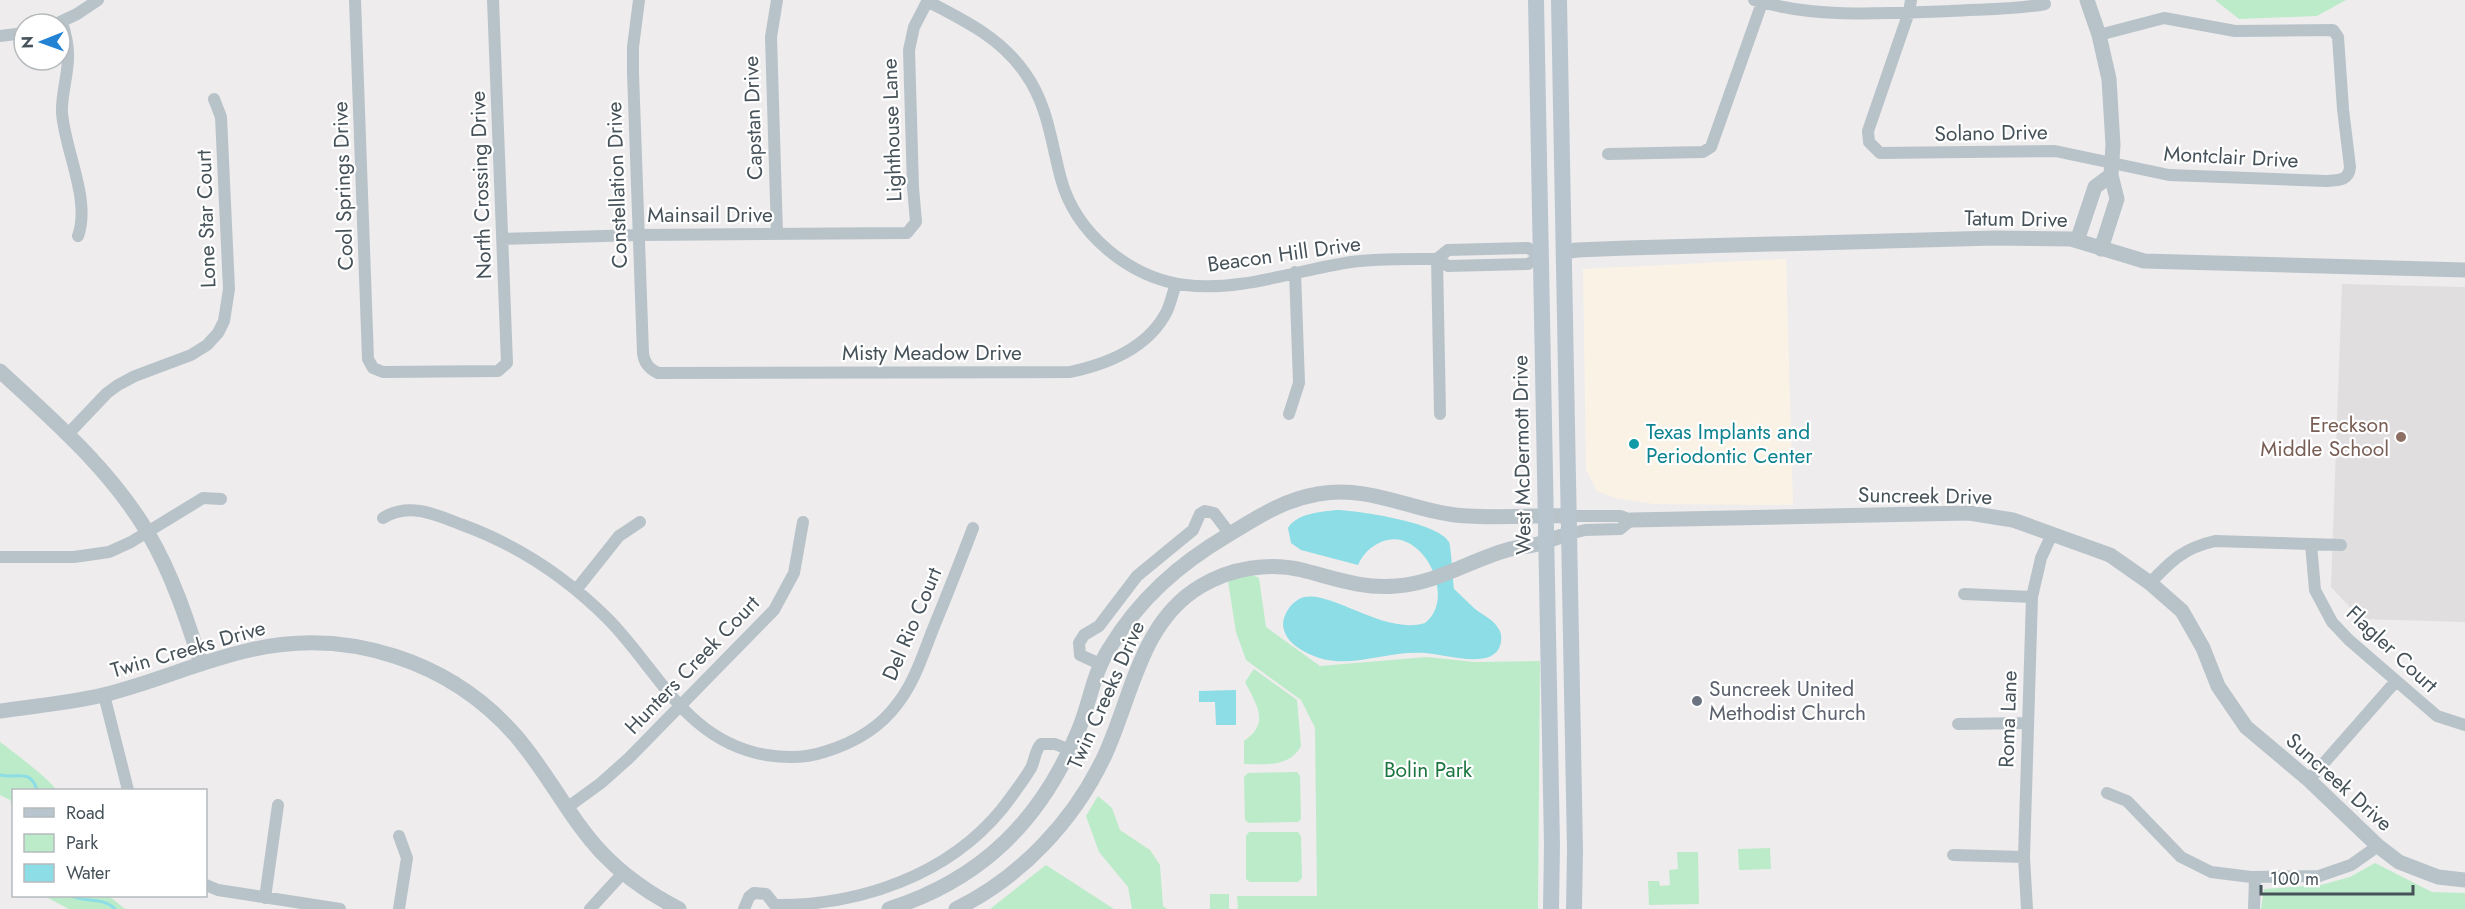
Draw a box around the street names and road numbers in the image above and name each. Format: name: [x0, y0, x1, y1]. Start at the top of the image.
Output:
street label: Capstan Drive: [736, 55, 770, 181]
street label: Lighthouse Lane: [875, 58, 909, 202]
street label: North Crossing Drive: [463, 90, 499, 280]
street label: Cool Springs Drive: [325, 101, 361, 271]
street label: Constellation Drive: [599, 101, 635, 269]
street label: Solano Drive: [1934, 117, 2048, 149]
street label: Montclair Drive: [2163, 138, 2299, 176]
street label: Lone Star Court: [189, 149, 223, 289]
street label: Mainsail Drive: [647, 200, 773, 230]
street label: Tatum Drive: [1964, 203, 2068, 235]
street label: Beacon Hill Drive: [1205, 228, 1363, 280]
street label: Misty Meadow Drive: [842, 338, 1022, 368]
street label: West McDermott Drive: [1505, 355, 1539, 555]
street label: Suncreek Drive: [1858, 480, 1993, 512]
street label: Del Rio Court: [875, 563, 949, 685]
street label: Hunters Creek Court: [618, 589, 766, 741]
street label: Flagler Court: [2339, 599, 2445, 699]
street label: Twin Creeks Drive: [107, 613, 269, 685]
street label: Twin Creeks Drive: [1060, 616, 1152, 774]
street label: Roma Lane: [1991, 670, 2025, 768]
street label: Suncreek Drive: [2279, 726, 2399, 838]

